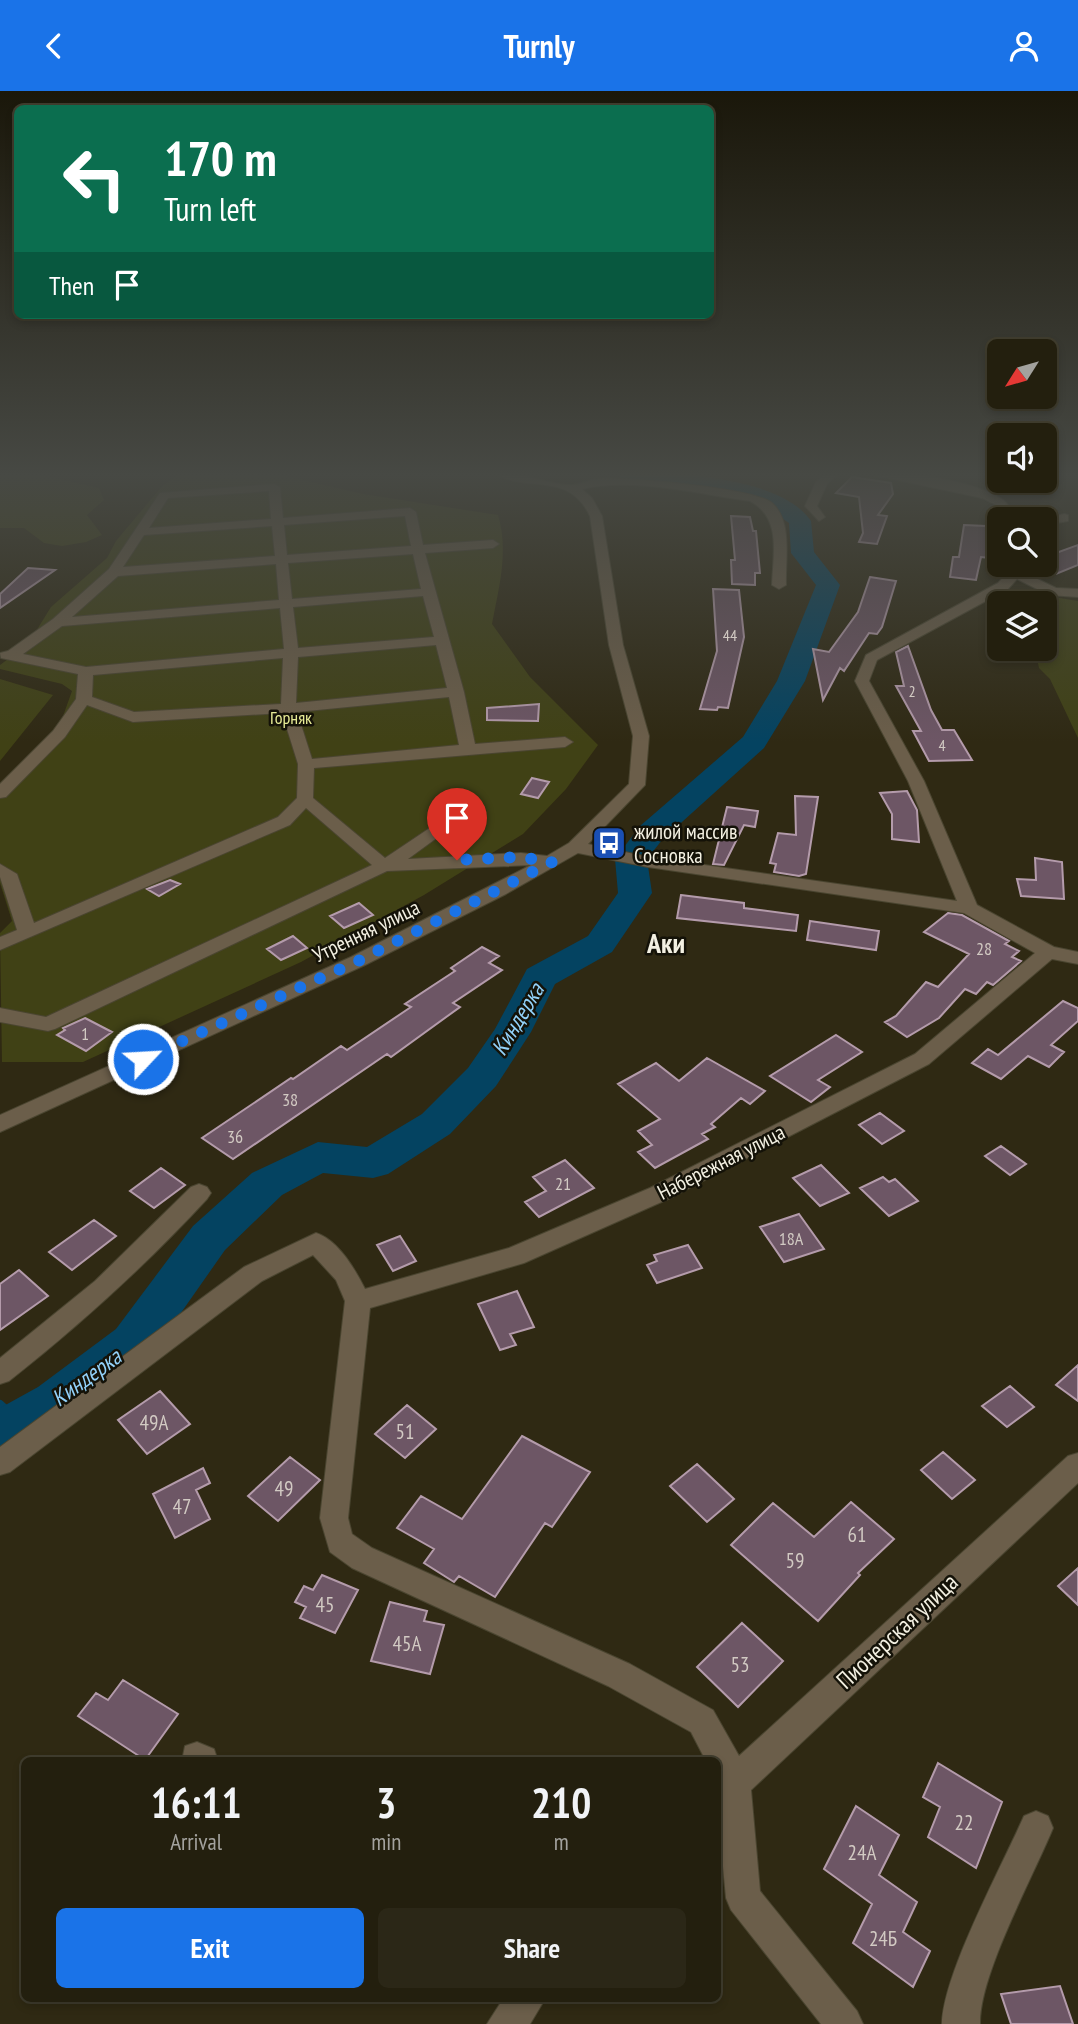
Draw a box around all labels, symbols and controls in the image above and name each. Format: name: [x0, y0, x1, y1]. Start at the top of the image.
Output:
text: Turnly: [503, 25, 575, 67]
icon: back: [35, 27, 73, 65]
icon: person: [1005, 27, 1043, 65]
text: 170 m: [164, 126, 277, 190]
icon: left: [49, 133, 140, 224]
text: Turn left: [164, 188, 256, 230]
icon: arrive: [108, 266, 146, 304]
text: Then: [49, 269, 94, 302]
north arrow: [987, 339, 1057, 409]
map controls: [987, 339, 1057, 661]
button: sound: [987, 423, 1057, 493]
button: search: [987, 507, 1057, 577]
button: layers: [987, 591, 1057, 661]
house number: 44: [723, 625, 737, 645]
house number: 2: [908, 681, 916, 701]
park label: Горняк: [270, 706, 312, 729]
house number: 4: [938, 735, 946, 755]
pin: [427, 788, 487, 860]
icon: arrive: [438, 799, 476, 837]
place label: жилой массив Сосновка: [634, 818, 737, 869]
bus stop icon: жилой массив Сосновка: [590, 824, 628, 862]
street label: Утренняя улица: [308, 894, 424, 968]
district label: Аки: [646, 924, 685, 961]
house number: 28: [976, 937, 992, 960]
water label: Киндерка: [484, 976, 551, 1060]
house number: 1: [81, 1022, 89, 1045]
position arrow: [106, 1022, 180, 1096]
house number: 38: [282, 1088, 298, 1111]
street label: Набережная улица: [653, 1118, 789, 1206]
house number: 36: [227, 1125, 243, 1148]
house number: 21: [555, 1172, 571, 1195]
house number: 18А: [779, 1227, 804, 1250]
water label: Киндерка: [45, 1341, 128, 1412]
house number: 49А: [140, 1409, 168, 1436]
house number: 51: [396, 1418, 414, 1445]
house number: 49: [275, 1475, 293, 1502]
house number: 47: [173, 1493, 191, 1520]
house number: 61: [848, 1521, 866, 1548]
house number: 59: [786, 1547, 804, 1574]
street label: Пионерская улица: [830, 1567, 964, 1695]
house number: 45: [316, 1591, 334, 1618]
house number: 45А: [393, 1630, 421, 1657]
house number: 53: [731, 1651, 749, 1678]
text: 16:11: [151, 1775, 242, 1830]
text: 3: [376, 1775, 396, 1830]
text: 210: [531, 1775, 591, 1830]
house number: 22: [955, 1809, 973, 1836]
text: Arrival: [170, 1827, 222, 1856]
text: min: [371, 1827, 401, 1856]
text: m: [554, 1827, 569, 1856]
house number: 24А: [848, 1839, 876, 1866]
button: Exit: [56, 1908, 364, 1988]
button: Share: [378, 1908, 686, 1988]
house number: 24Б: [869, 1925, 897, 1952]

